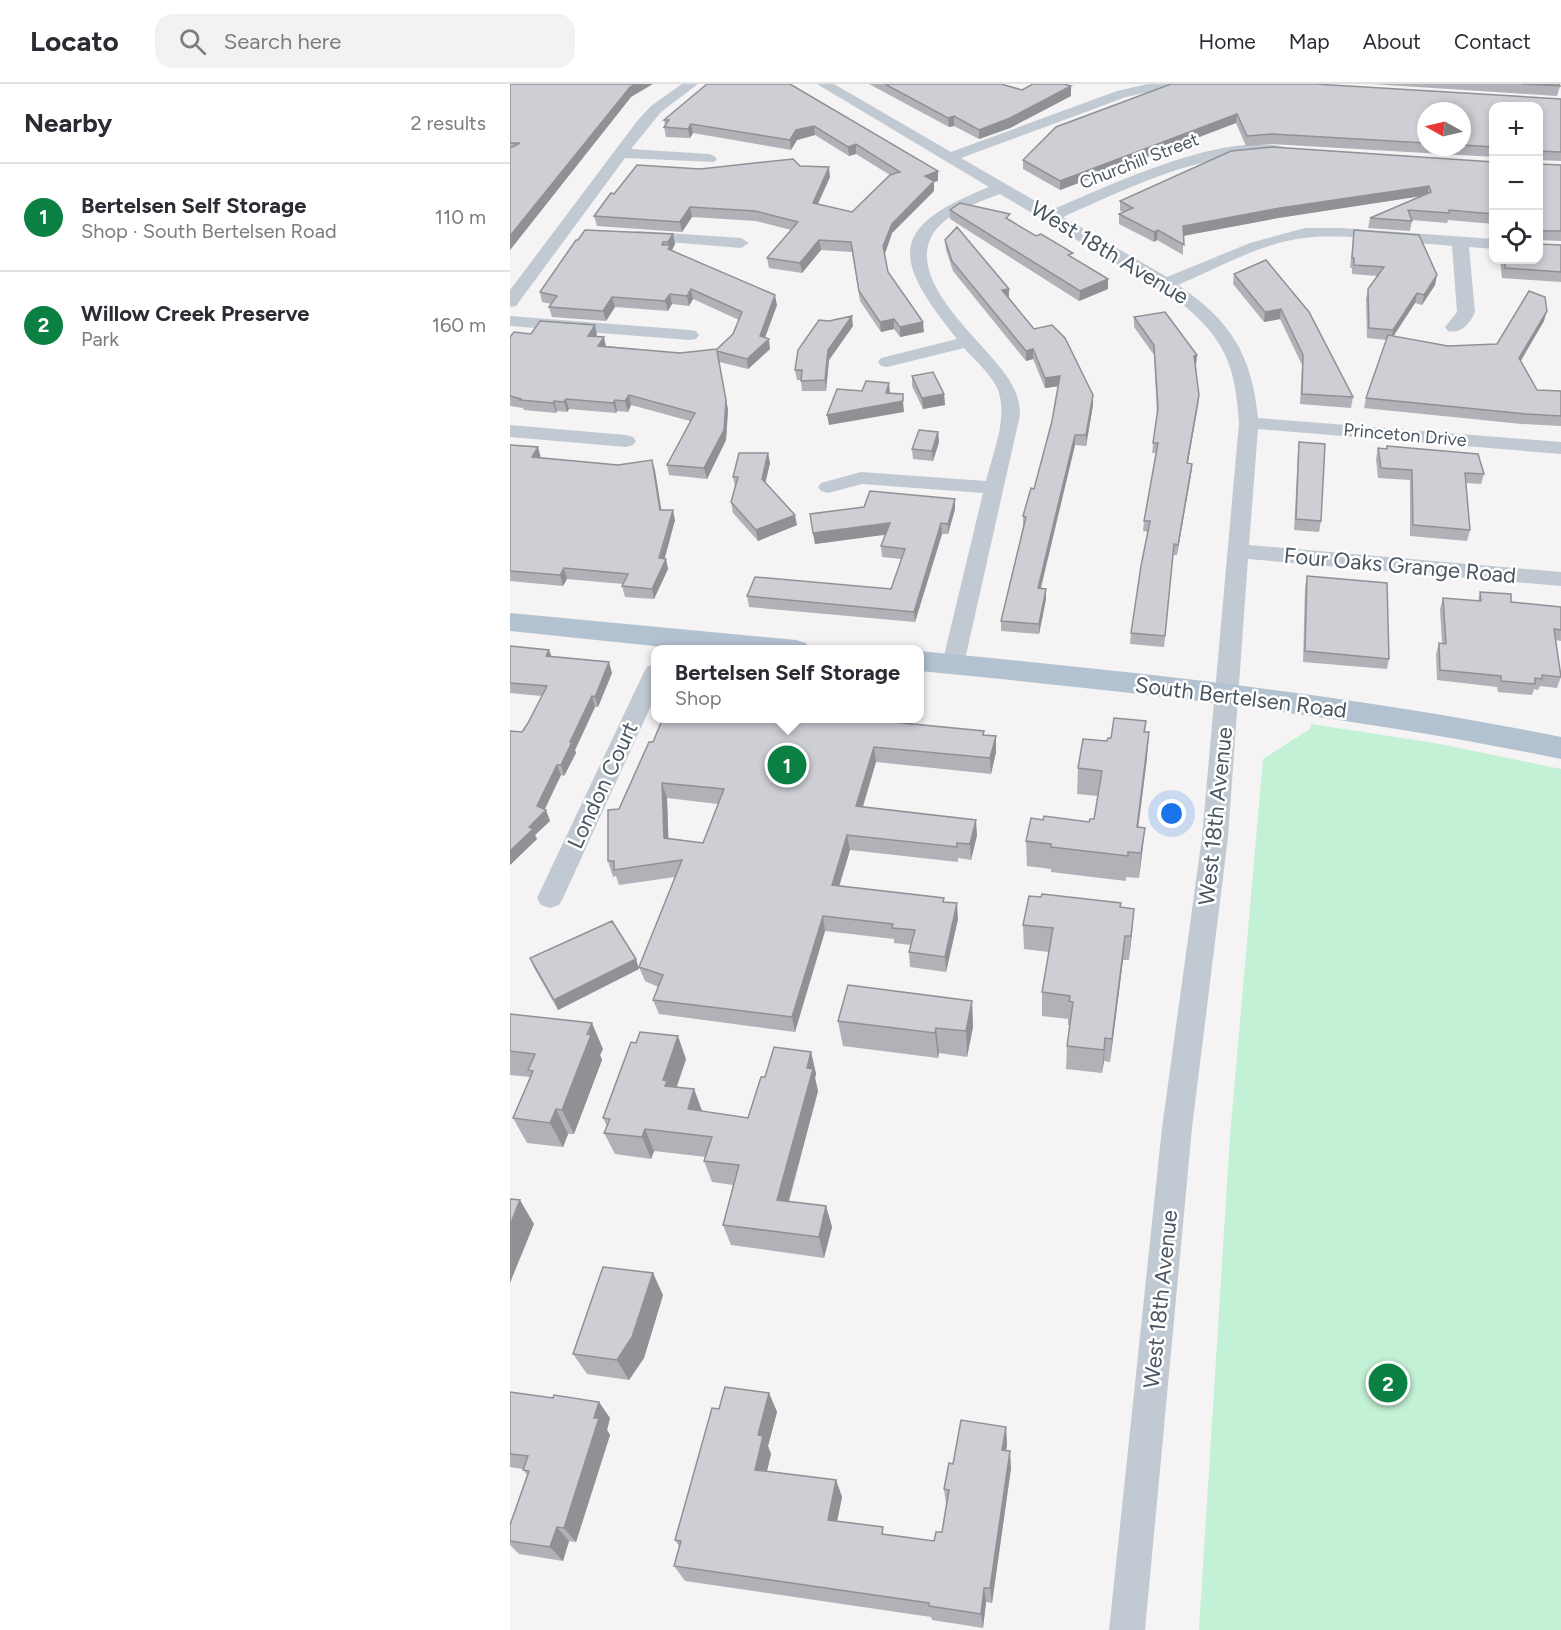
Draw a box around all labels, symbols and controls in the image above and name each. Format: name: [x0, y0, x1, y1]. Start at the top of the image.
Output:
search box: [155, 14, 575, 68]
text: Locato: [30, 24, 119, 58]
icon: search: [176, 25, 209, 58]
text: Search here: [224, 28, 341, 55]
text: Home: [1199, 29, 1256, 54]
text: Map: [1289, 29, 1330, 54]
text: About: [1363, 29, 1421, 54]
text: Contact: [1454, 29, 1531, 54]
north arrow: [1417, 102, 1471, 156]
map controls: [1489, 102, 1543, 264]
button: +: [1489, 102, 1543, 156]
text: Nearby: [24, 107, 112, 139]
text: 2 results: [410, 111, 486, 135]
street label: Churchill Street: [1076, 128, 1202, 194]
button: −: [1489, 156, 1543, 210]
text: Bertelsen Self Storage: [81, 192, 307, 219]
street label: West 18th Avenue: [1026, 195, 1194, 310]
text: 1: [39, 205, 48, 229]
text: 110 m: [435, 205, 486, 229]
button: locate: [1489, 210, 1543, 264]
text: Shop · South Bertelsen Road: [81, 219, 337, 243]
text: Willow Creek Preserve: [81, 300, 310, 327]
text: 2: [38, 313, 49, 337]
text: 160 m: [432, 313, 486, 337]
text: Park: [81, 327, 119, 351]
street label: Princeton Drive: [1343, 419, 1468, 451]
street label: Four Oaks Grange Road: [1283, 542, 1517, 589]
popup: [651, 645, 924, 723]
text: Bertelsen Self Storage: [675, 659, 900, 686]
street label: South Bertelsen Road: [1133, 671, 1348, 724]
text: Shop: [675, 686, 722, 710]
street label: London Court: [561, 718, 644, 853]
street label: West 18th Avenue: [1193, 725, 1238, 907]
pin: 1: [768, 742, 806, 788]
your location: [1157, 799, 1186, 828]
street label: West 18th Avenue: [1138, 1208, 1183, 1390]
pin: 2: [1368, 1360, 1408, 1406]

